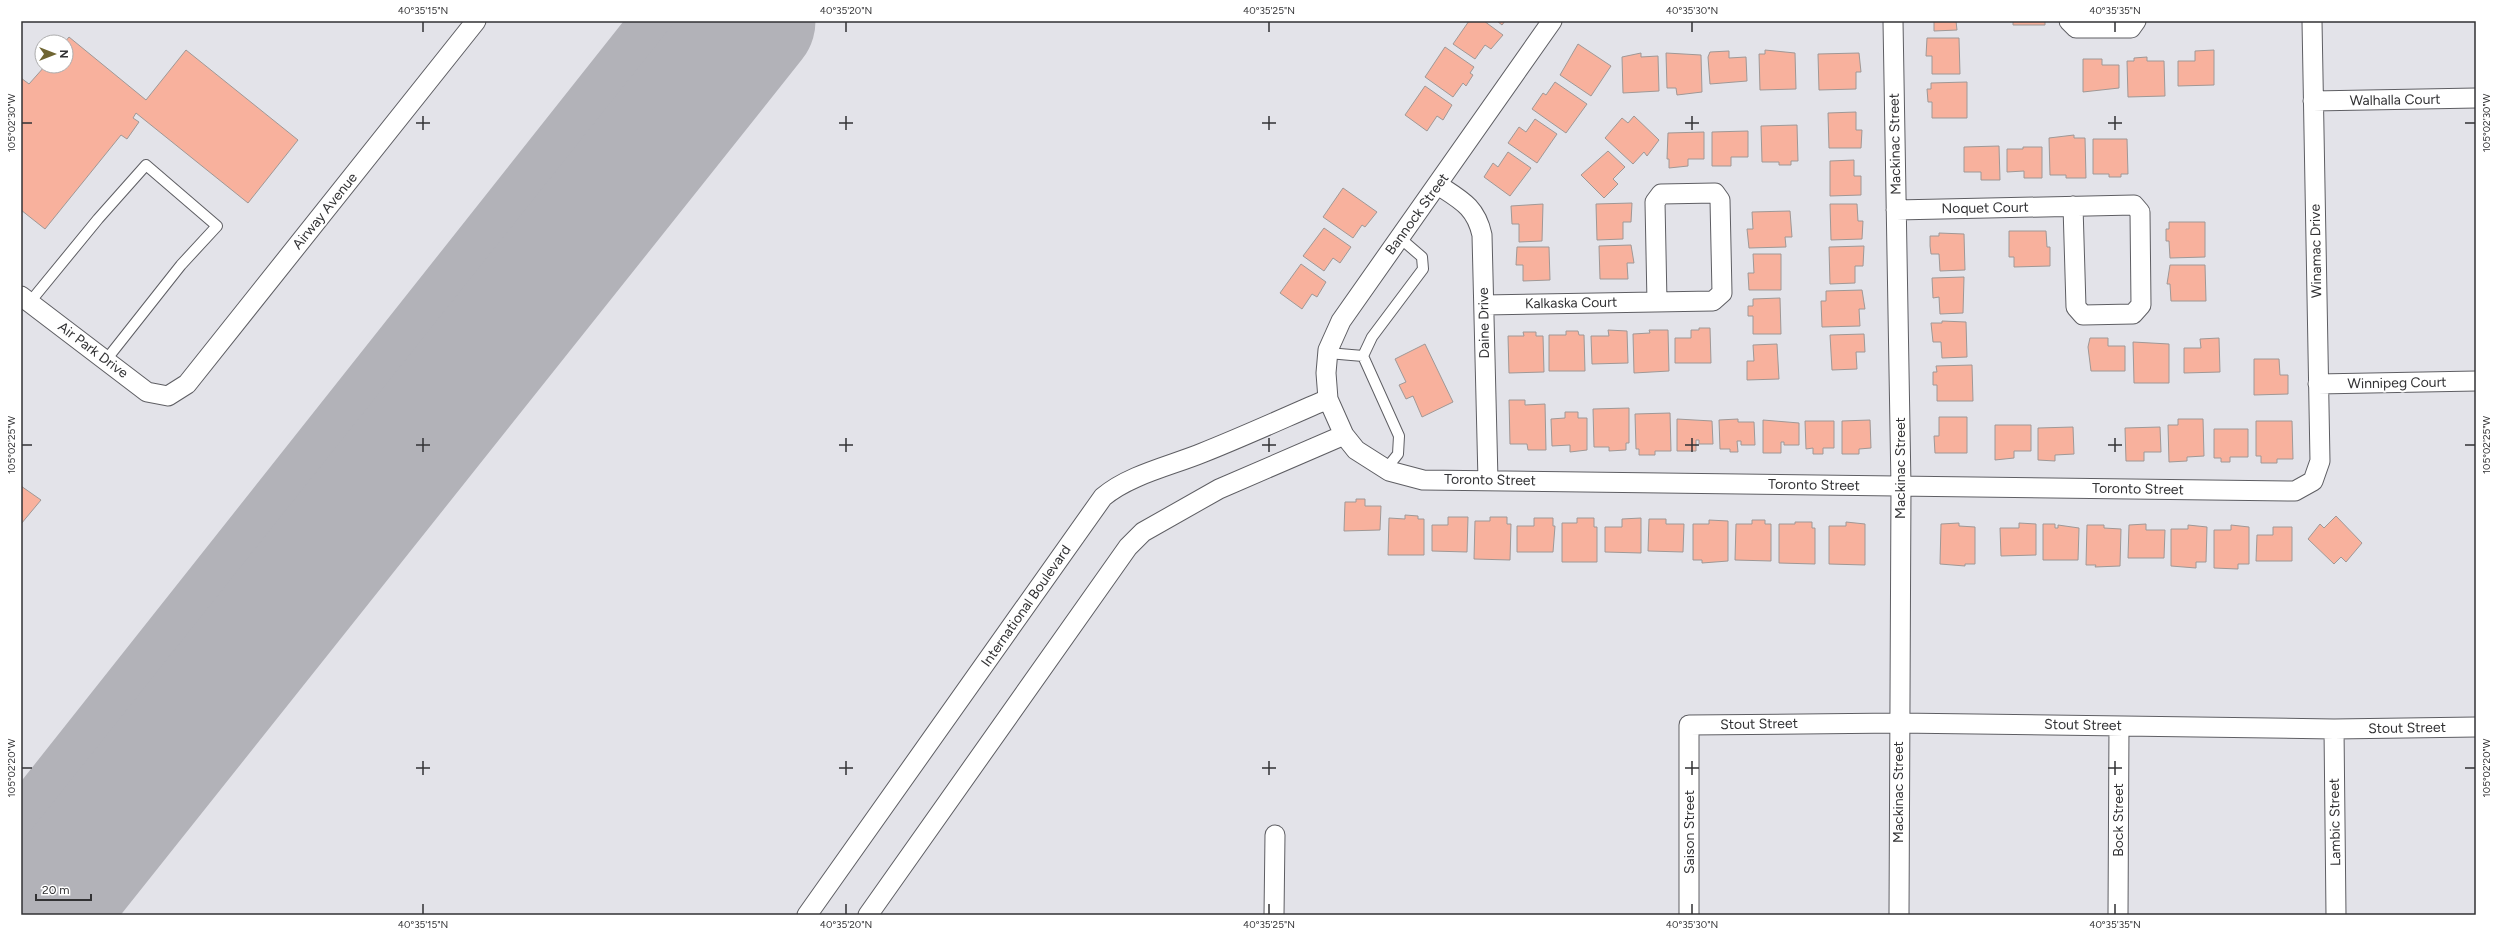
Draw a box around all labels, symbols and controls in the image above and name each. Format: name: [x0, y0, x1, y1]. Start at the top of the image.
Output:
text: 40°35'15"N: [398, 4, 448, 17]
text: 40°35'20"N: [820, 4, 872, 17]
text: 40°35'25"N: [1243, 4, 1295, 17]
text: 40°35'30"N: [1666, 4, 1718, 17]
text: 40°35'35"N: [2089, 4, 2141, 17]
north arrow: [34, 34, 74, 74]
text: N: [57, 50, 70, 58]
street label: Walhalla Court: [2349, 91, 2441, 109]
text: 105°02'30"W: [5, 93, 18, 152]
street label: Mackinac Street: [1886, 93, 1904, 195]
text: 105°02'30"W: [2480, 93, 2493, 152]
street label: Airway Avenue: [289, 169, 361, 253]
street label: Bannock Street: [1382, 170, 1452, 258]
street label: Noquet Court: [1941, 199, 2029, 217]
street label: Winamac Drive: [2307, 203, 2325, 298]
street label: Daine Drive: [1475, 287, 1493, 359]
street label: Kalkaska Court: [1525, 294, 1617, 312]
street label: Air Park Drive: [55, 318, 132, 382]
street label: Winnipeg Court: [2347, 374, 2447, 392]
text: 105°02'25"W: [5, 416, 18, 474]
text: 105°02'25"W: [2480, 416, 2493, 474]
street label: Mackinac Street: [1892, 417, 1909, 519]
street label: Toronto Street: [1444, 471, 1536, 489]
street label: Toronto Street: [1768, 476, 1860, 494]
street label: Toronto Street: [2092, 480, 2184, 498]
street label: International Boulevard: [978, 542, 1074, 670]
street label: Stout Street: [1720, 715, 1798, 733]
street label: Stout Street: [2044, 716, 2122, 734]
street label: Stout Street: [2368, 719, 2446, 737]
text: 105°02'20"W: [5, 738, 18, 797]
text: 105°02'20"W: [2480, 738, 2493, 797]
street label: Mackinac Street: [1890, 741, 1907, 843]
street label: Lambic Street: [2326, 778, 2344, 866]
street label: Bock Street: [2110, 783, 2127, 857]
street label: Saison Street: [1681, 790, 1698, 874]
scale bar: [36, 876, 91, 902]
text: 20 m: [42, 883, 70, 897]
text: 40°35'15"N: [398, 918, 448, 931]
text: 40°35'20"N: [820, 918, 872, 931]
text: 40°35'25"N: [1243, 918, 1295, 931]
text: 40°35'30"N: [1666, 918, 1718, 931]
text: 40°35'35"N: [2089, 918, 2141, 931]

